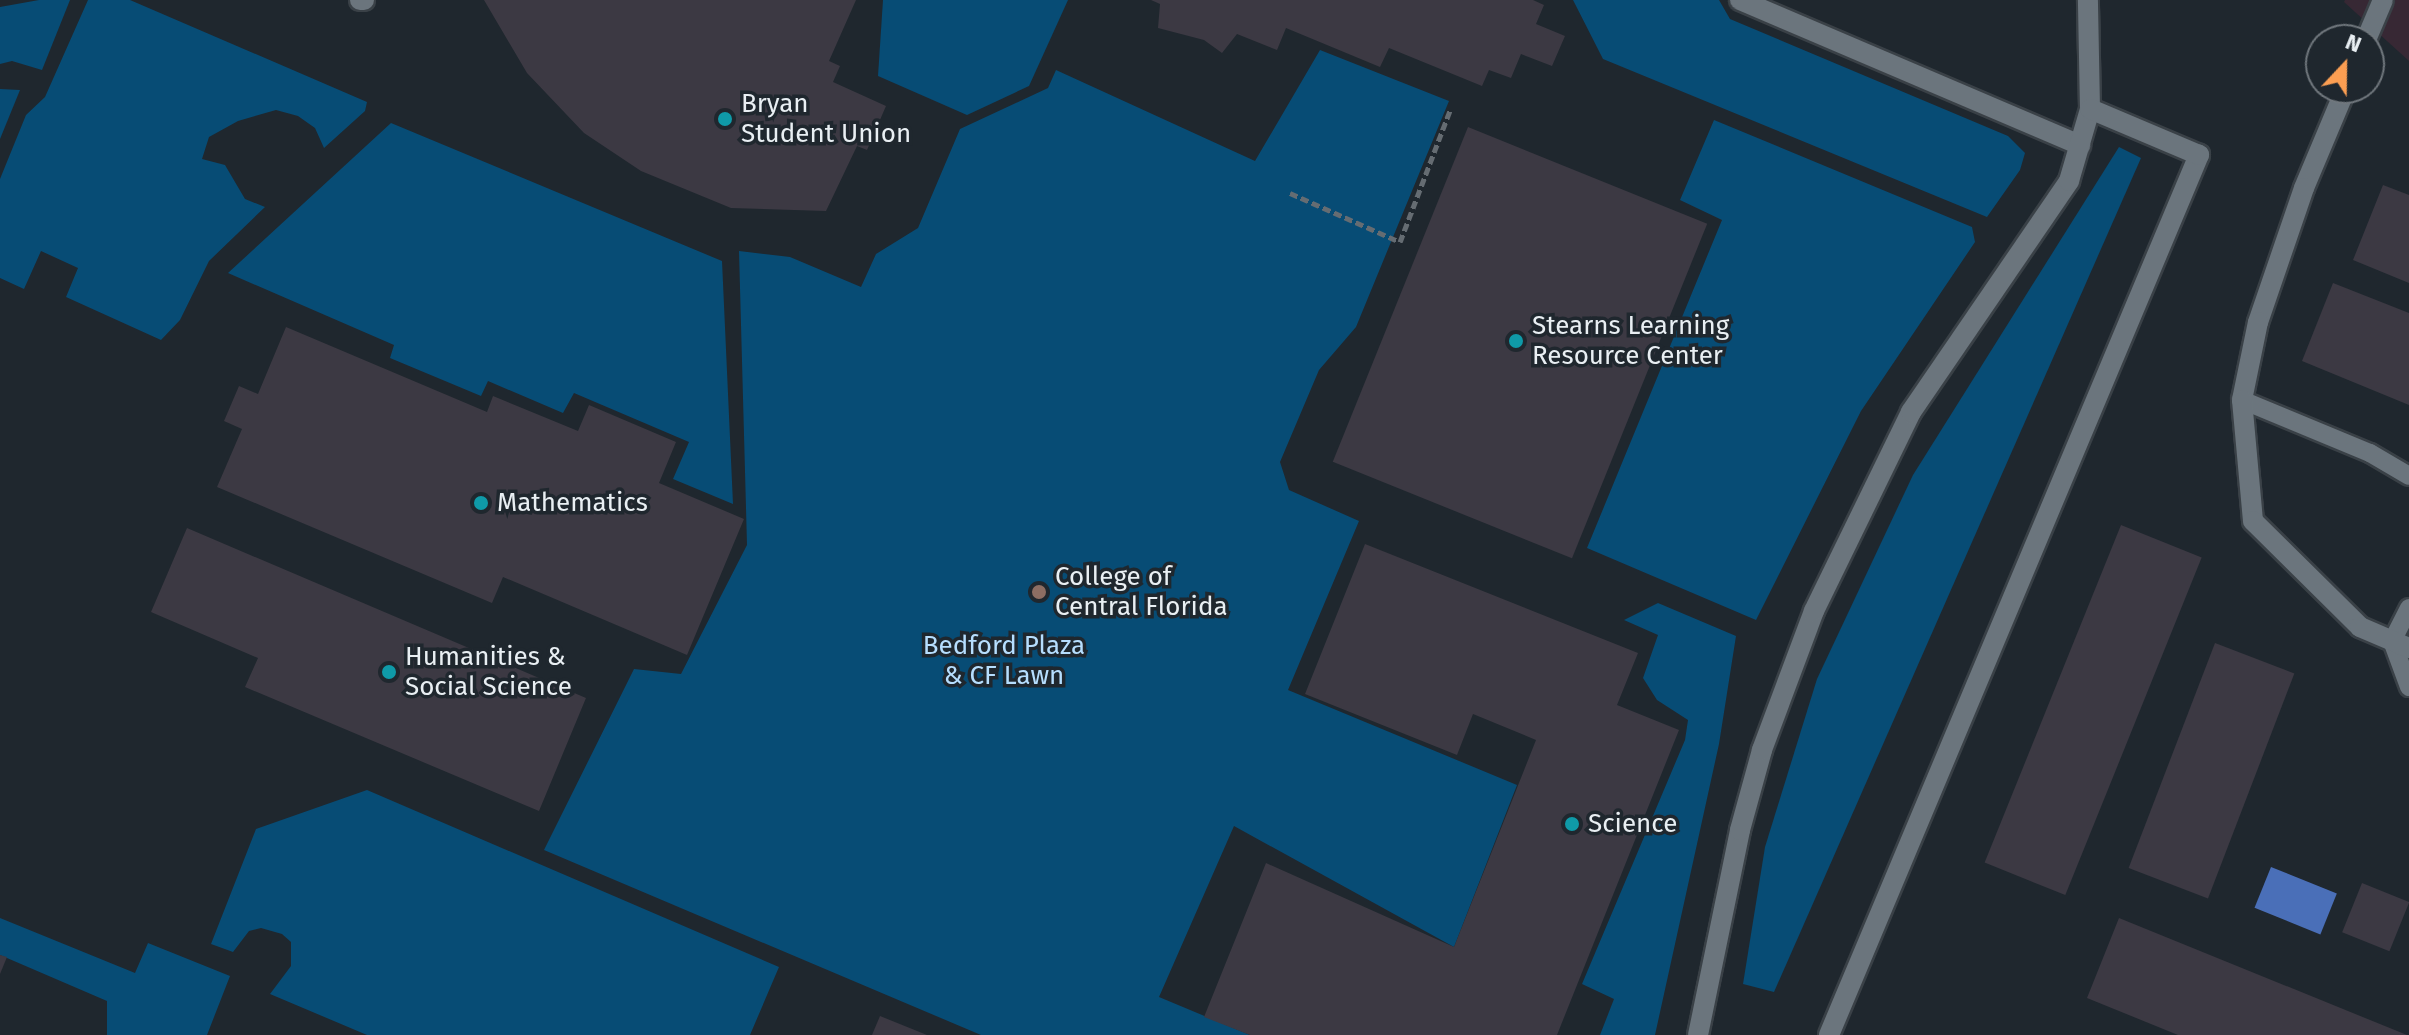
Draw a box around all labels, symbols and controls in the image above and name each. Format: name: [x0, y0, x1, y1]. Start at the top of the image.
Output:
north arrow: [2305, 24, 2385, 104]
text: N: [2342, 28, 2365, 58]
place label: Bryan Student Union: [741, 88, 911, 150]
marker: Bryan Student Union: [716, 110, 734, 128]
place label: Stearns Learning Resource Center: [1532, 310, 1729, 372]
marker: Stearns Learning Resource Center: [1507, 332, 1525, 350]
place label: Mathematics: [497, 487, 648, 519]
marker: Mathematics: [472, 494, 490, 512]
place label: College of Central Florida: [1055, 561, 1228, 622]
marker: College of Central Florida: [1030, 583, 1048, 601]
park label: Bedford Plaza & CF Lawn: [923, 630, 1085, 692]
place label: Humanities & Social Science: [405, 641, 572, 702]
marker: Humanities & Social Science: [380, 663, 398, 681]
place label: Science: [1588, 808, 1677, 840]
marker: Science: [1563, 815, 1581, 833]

